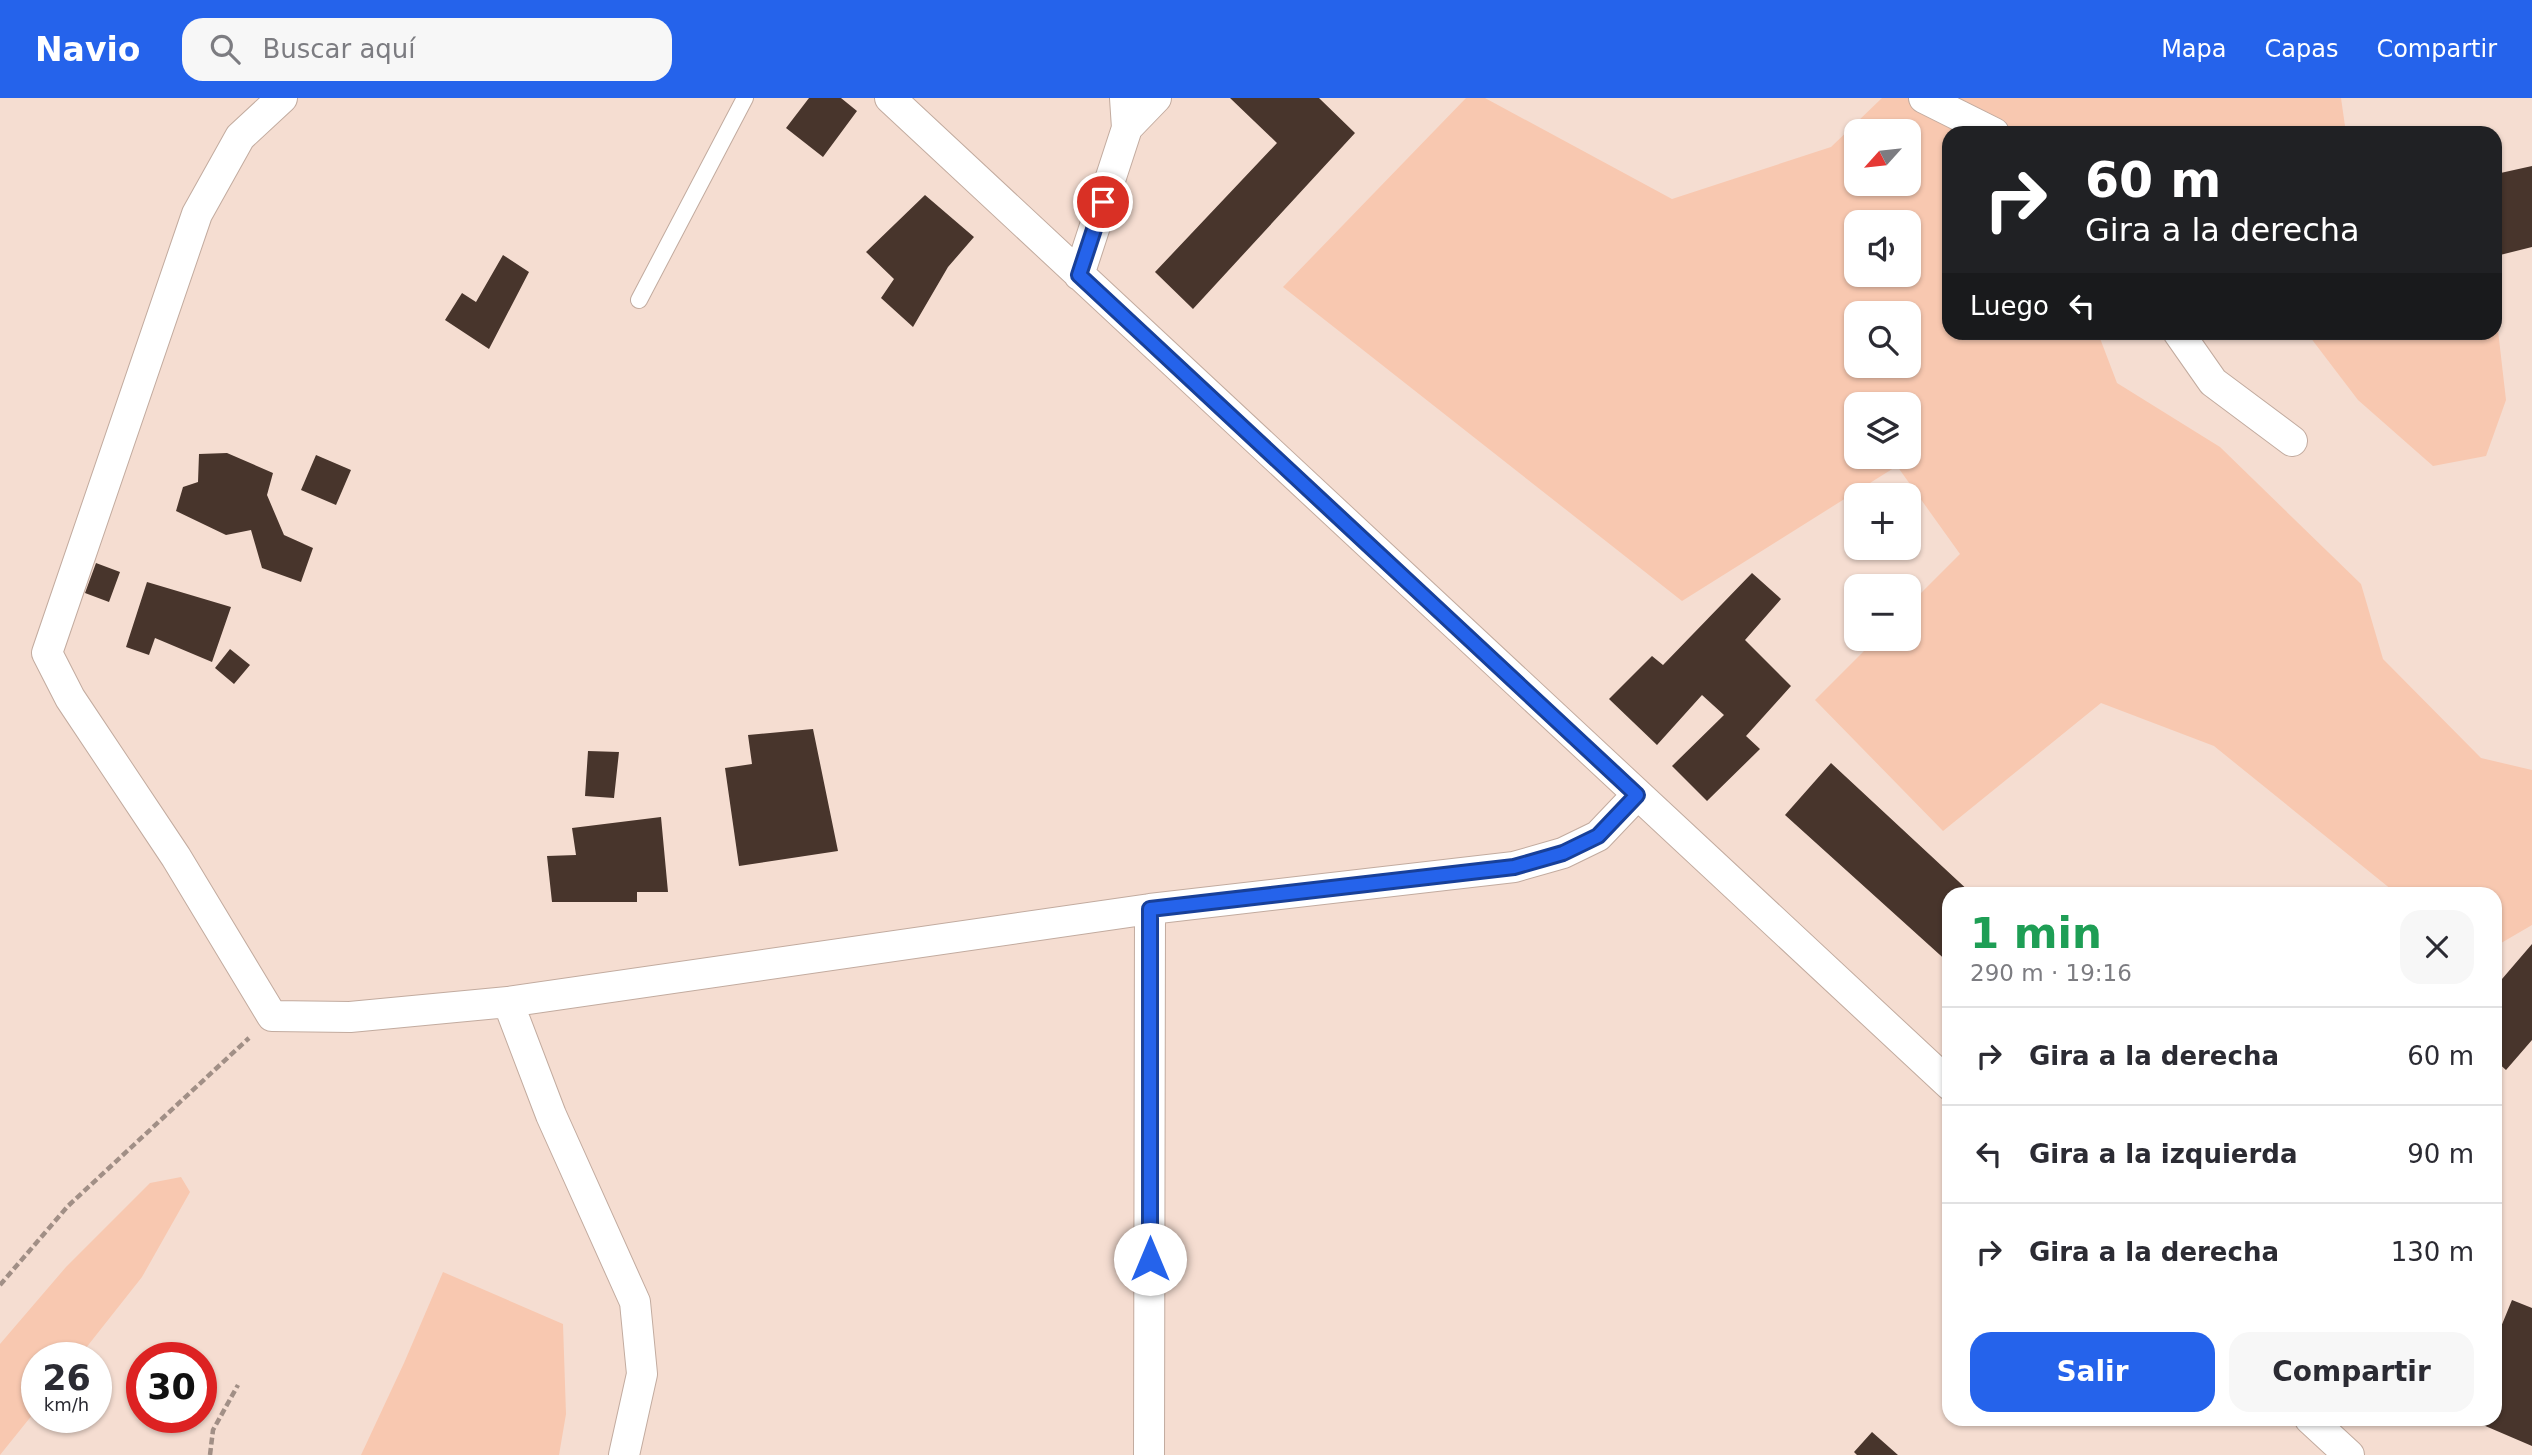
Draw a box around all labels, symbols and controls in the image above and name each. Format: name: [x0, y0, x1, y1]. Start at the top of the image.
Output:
search box: [182, 18, 672, 81]
text: Navio: [35, 30, 140, 69]
icon: search: [206, 30, 244, 68]
text: Buscar aquí: [262, 34, 416, 64]
text: Mapa: [2161, 35, 2227, 63]
text: Capas: [2265, 35, 2338, 63]
text: Compartir: [2376, 35, 2497, 63]
north arrow: [1844, 119, 1922, 196]
map controls: [1844, 119, 1921, 651]
text: 60 m: [2085, 152, 2221, 209]
icon: right: [1970, 154, 2061, 245]
pin: [1073, 172, 1133, 232]
icon: arrive: [1084, 183, 1122, 221]
button: sound: [1844, 210, 1921, 287]
text: Gira a la derecha: [2085, 211, 2360, 249]
icon: left: [2063, 287, 2101, 325]
text: Luego: [1970, 291, 2049, 321]
button: search: [1844, 301, 1921, 378]
button: layers: [1844, 392, 1921, 469]
button: +: [1844, 483, 1921, 560]
button: −: [1844, 574, 1921, 651]
text: 1 min: [1970, 909, 2102, 958]
button: close: [2400, 910, 2474, 984]
text: 290 m · 19:16: [1970, 960, 2132, 986]
icon: right: [1970, 1037, 2008, 1075]
text: Gira a la derecha: [2029, 1041, 2279, 1071]
text: 60 m: [2407, 1041, 2474, 1071]
icon: left: [1970, 1135, 2008, 1173]
text: Gira a la izquierda: [2029, 1139, 2297, 1169]
text: 90 m: [2407, 1139, 2474, 1169]
position arrow: [1113, 1222, 1187, 1296]
icon: right: [1970, 1233, 2008, 1271]
text: Gira a la derecha: [2029, 1237, 2279, 1267]
text: 130 m: [2391, 1237, 2474, 1267]
button: Salir: [1970, 1332, 2215, 1412]
button: Compartir: [2229, 1332, 2474, 1412]
speed limit sign: 30: [126, 1342, 217, 1433]
text: 26: [42, 1358, 91, 1398]
text: km/h: [44, 1394, 89, 1415]

